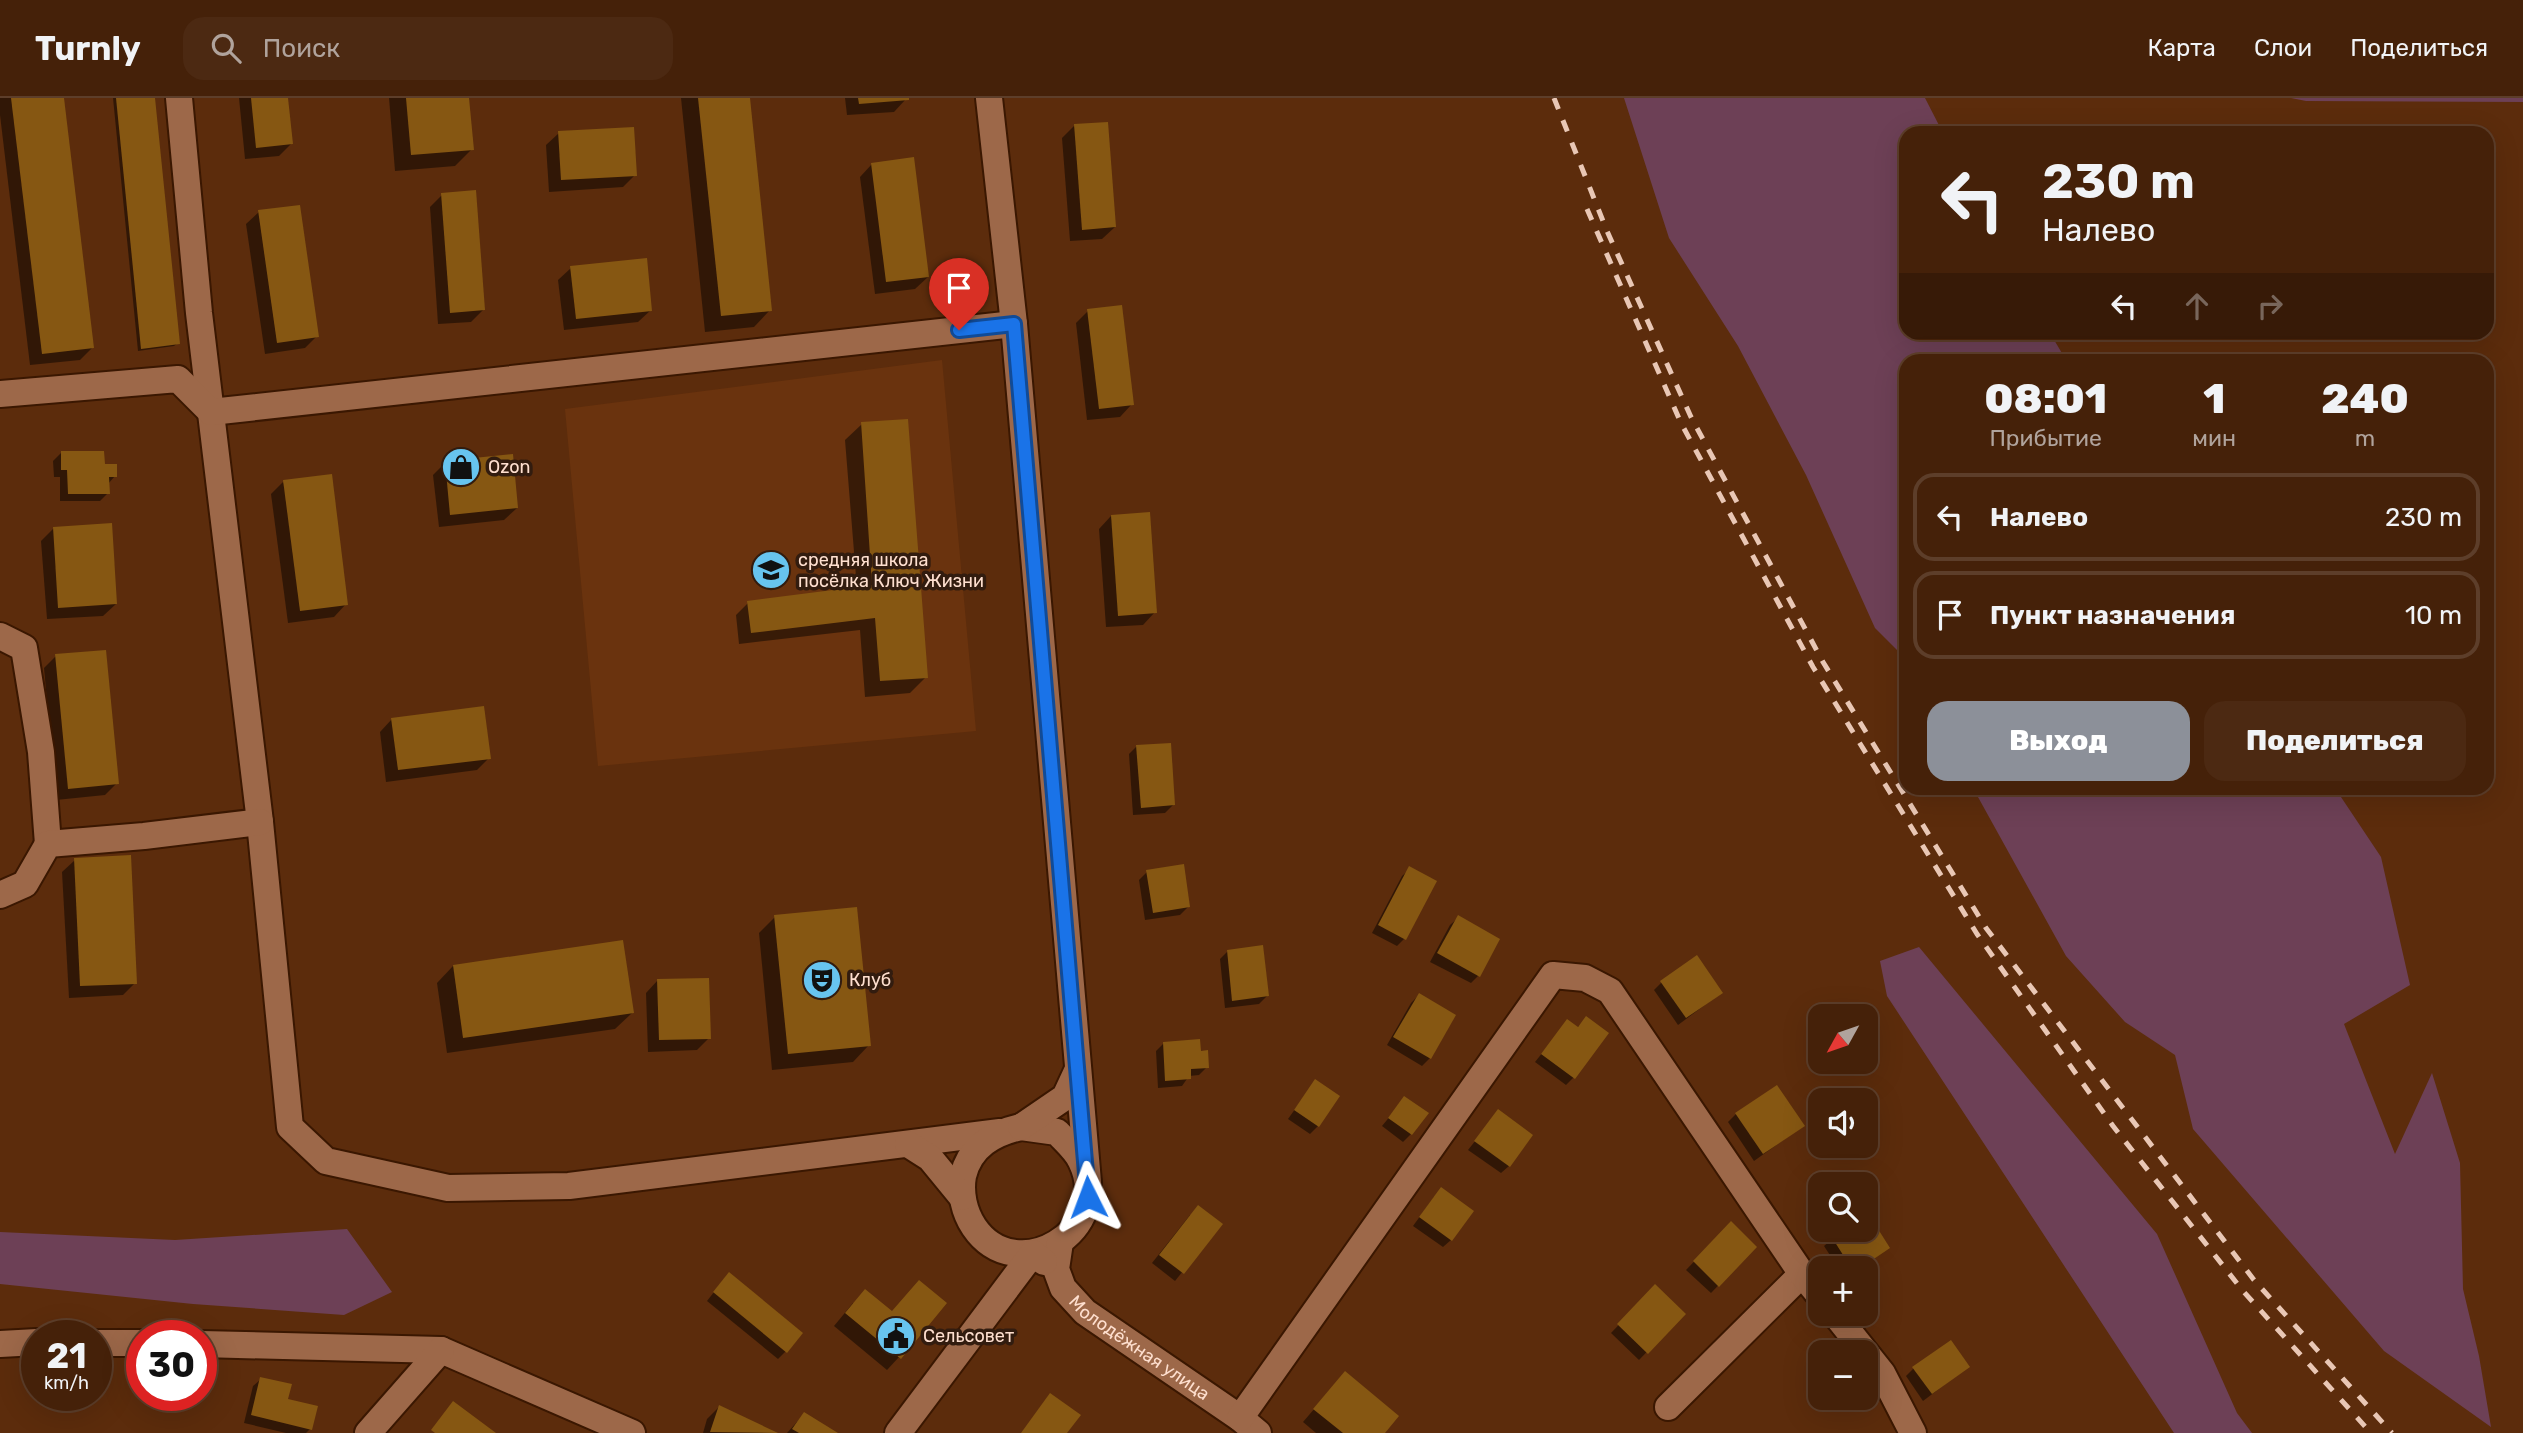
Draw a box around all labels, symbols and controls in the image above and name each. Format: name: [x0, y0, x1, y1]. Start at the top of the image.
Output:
search box: [183, 17, 673, 80]
text: Turnly: [35, 29, 141, 68]
icon: search: [207, 29, 245, 67]
text: Поиск: [263, 33, 340, 64]
text: Карта: [2147, 34, 2216, 62]
text: Слои: [2254, 34, 2312, 62]
text: Поделиться: [2350, 34, 2488, 62]
text: 230 m: [2042, 152, 2195, 210]
icon: left: [1927, 154, 2018, 245]
text: Налево: [2042, 211, 2155, 249]
pin: [929, 258, 989, 330]
icon: arrive: [940, 269, 978, 307]
icon: left: [2105, 287, 2143, 325]
icon: ahead: [2178, 287, 2216, 325]
icon: right: [2251, 287, 2289, 325]
text: 08:01: [1984, 374, 2107, 424]
text: 1: [2203, 374, 2225, 424]
text: 240: [2321, 374, 2409, 424]
text: Прибытие: [1989, 424, 2102, 452]
text: мин: [2192, 424, 2236, 452]
text: m: [2355, 424, 2375, 452]
shop icon: Ozon: [440, 446, 482, 488]
place label: Ozon: [488, 456, 530, 478]
icon: left: [1931, 498, 1969, 536]
text: Налево: [1990, 502, 2088, 533]
text: 230 m: [2385, 502, 2462, 533]
school or university icon: средняя школа посёлка Ключ Жизни: [750, 549, 792, 591]
place label: средняя школа посёлка Ключ Жизни: [798, 549, 984, 592]
icon: arrive: [1931, 596, 1969, 634]
text: Пункт назначения: [1990, 600, 2235, 631]
text: 10 m: [2405, 600, 2462, 631]
button: Выход: [1927, 701, 2190, 781]
button: Поделиться: [2204, 701, 2466, 781]
theatre icon: Клуб: [801, 959, 843, 1001]
place label: Клуб: [849, 969, 891, 991]
north arrow: [1808, 1004, 1878, 1074]
map controls: [1808, 1004, 1878, 1410]
button: sound: [1808, 1088, 1878, 1158]
position arrow: [1051, 1160, 1125, 1234]
button: search: [1808, 1172, 1878, 1242]
button: +: [1808, 1256, 1878, 1326]
street label: Молодёжная улица: [1064, 1291, 1214, 1405]
public building icon: Сельсовет: [875, 1315, 917, 1357]
speed limit sign: 30: [126, 1320, 217, 1411]
place label: Сельсовет: [923, 1325, 1014, 1347]
text: 21: [46, 1335, 87, 1377]
button: −: [1808, 1340, 1878, 1410]
text: km/h: [44, 1372, 89, 1394]

